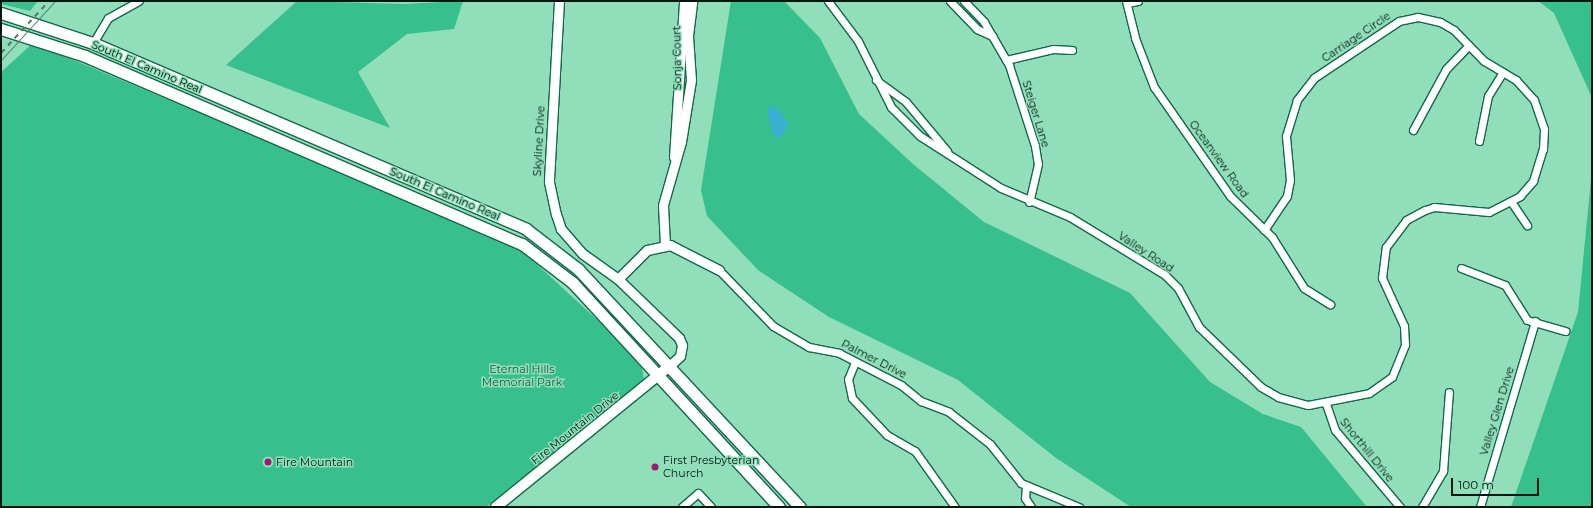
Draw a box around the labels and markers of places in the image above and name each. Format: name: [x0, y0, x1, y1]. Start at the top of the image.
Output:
place label: First Presbyterian Church: [663, 454, 759, 480]
place label: Fire Mountain: [276, 455, 353, 469]
marker: Fire Mountain: [263, 457, 273, 467]
marker: First Presbyterian Church: [650, 462, 660, 472]

